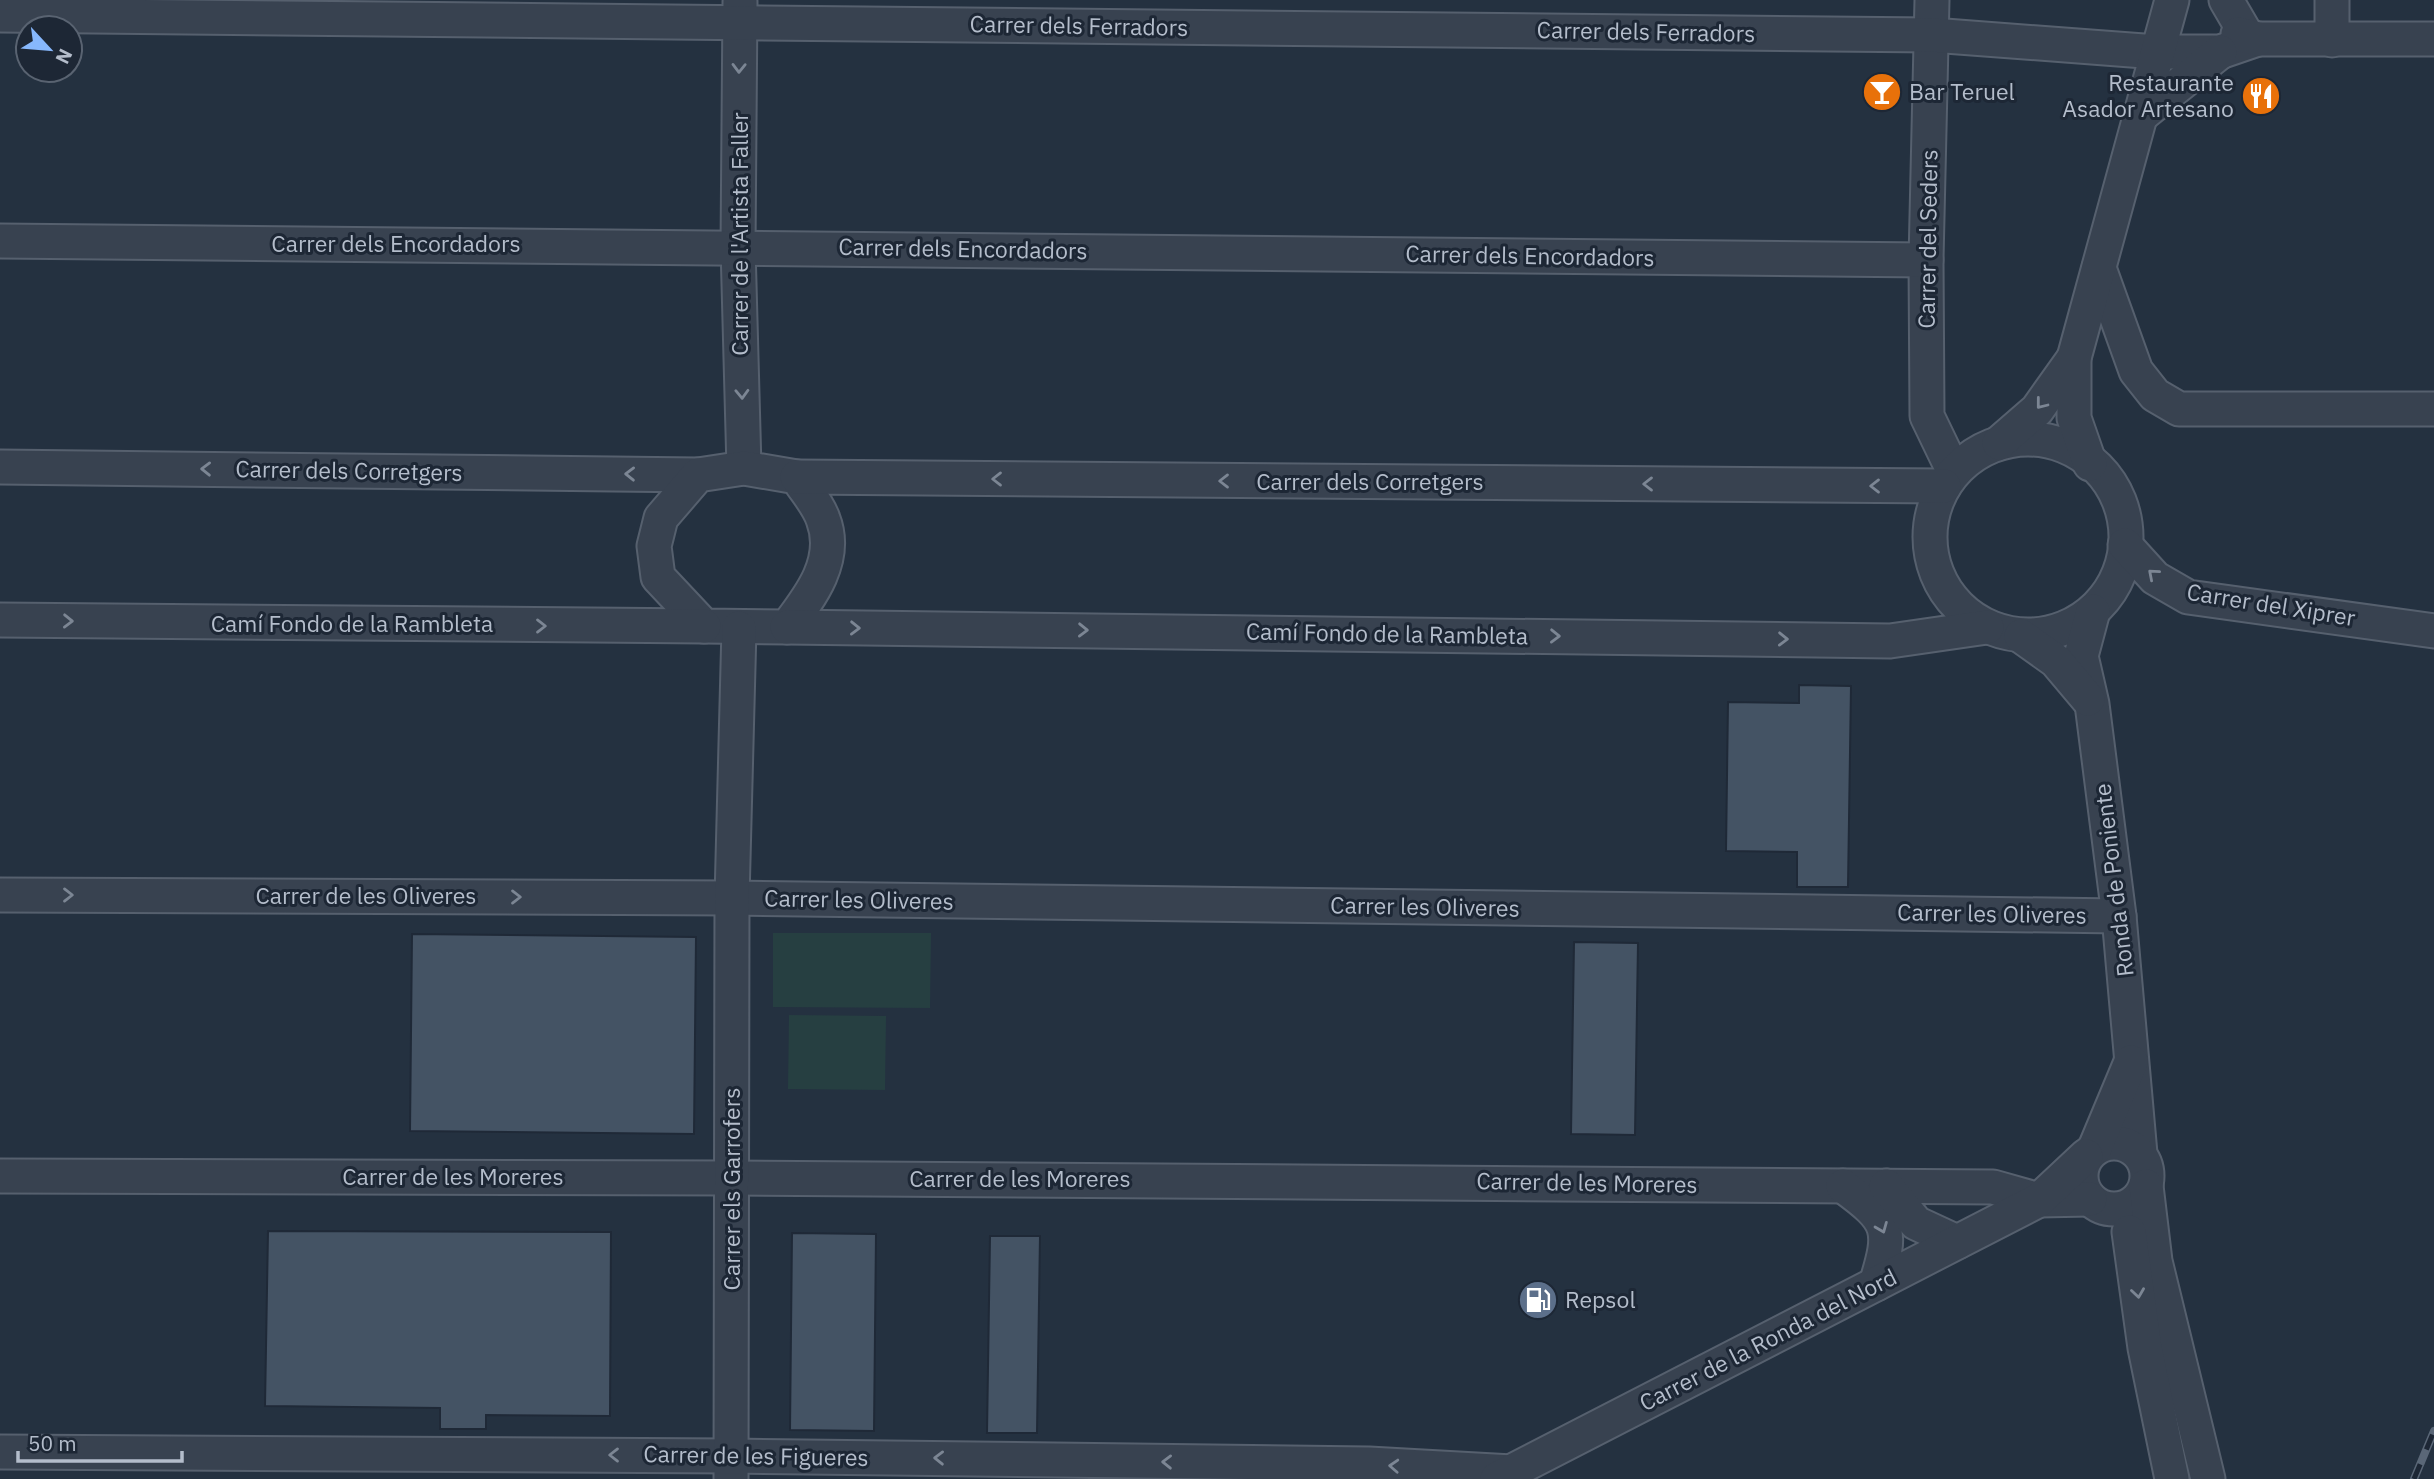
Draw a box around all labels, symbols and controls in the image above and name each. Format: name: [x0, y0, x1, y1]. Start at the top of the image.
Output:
street label: Carrer dels Ferradors: [970, 8, 1189, 42]
north arrow: [14, 14, 84, 84]
street label: Carrer dels Ferradors: [1537, 14, 1756, 48]
text: N: [50, 45, 78, 68]
one-way arrow: [731, 63, 747, 74]
place label: Restaurante Asador Artesano: [2062, 67, 2234, 123]
bar icon: Bar Teruel: [1861, 71, 1903, 113]
restaurant icon: Restaurante Asador Artesano: [2240, 75, 2282, 117]
place label: Bar Teruel: [1909, 76, 2015, 106]
street label: Carrer de l'Artista Faller: [724, 112, 754, 356]
street label: Carrer del Seders: [1910, 149, 1944, 329]
street label: Carrer dels Encordadors: [271, 228, 521, 258]
street label: Carrer dels Encordadors: [838, 231, 1088, 265]
street label: Carrer dels Encordadors: [1405, 238, 1655, 272]
one-way arrow: [734, 389, 750, 399]
one-way arrow: [2036, 396, 2049, 408]
street label: Carrer dels Corretgers: [235, 453, 463, 487]
one-way arrow: [201, 461, 211, 477]
street label: Carrer dels Corretgers: [1256, 466, 1484, 496]
one-way arrow: [624, 467, 635, 482]
one-way arrow: [991, 471, 1002, 487]
one-way arrow: [1219, 473, 1229, 489]
one-way arrow: [1642, 476, 1653, 492]
one-way arrow: [1870, 478, 1881, 493]
one-way arrow: [2148, 570, 2161, 582]
street label: Carrer del Xiprer: [2185, 576, 2358, 632]
street label: Camí Fondo de la Rambleta: [211, 608, 493, 638]
one-way arrow: [63, 613, 74, 629]
street label: Camí Fondo de la Rambleta: [1246, 616, 1529, 650]
one-way arrow: [536, 618, 546, 634]
one-way arrow: [850, 620, 861, 635]
one-way arrow: [1077, 623, 1088, 638]
one-way arrow: [1550, 629, 1561, 644]
one-way arrow: [1778, 631, 1788, 647]
street label: Ronda de Poniente: [2086, 782, 2140, 978]
street label: Carrer de les Oliveres: [256, 880, 476, 910]
street label: Carrer les Oliveres: [764, 882, 954, 916]
one-way arrow: [63, 887, 74, 903]
one-way arrow: [511, 889, 522, 905]
street label: Carrer les Oliveres: [1330, 889, 1520, 923]
street label: Carrer les Oliveres: [1897, 896, 2087, 930]
street label: Carrer els Garrofers: [716, 1088, 746, 1290]
street label: Carrer de les Moreres: [342, 1161, 564, 1191]
street label: Carrer de les Moreres: [909, 1163, 1131, 1193]
street label: Carrer de les Moreres: [1476, 1165, 1698, 1199]
one-way arrow: [1874, 1221, 1888, 1233]
street label: Carrer de la Ronda del Nord: [1634, 1261, 1901, 1417]
fuel station icon: Repsol: [1517, 1279, 1559, 1321]
place label: Repsol: [1565, 1284, 1636, 1314]
one-way arrow: [2130, 1288, 2145, 1299]
scale bar: [18, 1420, 182, 1464]
text: 50 m: [28, 1429, 77, 1457]
street label: Carrer de les Figueres: [643, 1438, 869, 1472]
one-way arrow: [608, 1447, 619, 1463]
one-way arrow: [934, 1451, 945, 1466]
one-way arrow: [1161, 1454, 1172, 1469]
one-way arrow: [1389, 1458, 1400, 1473]

